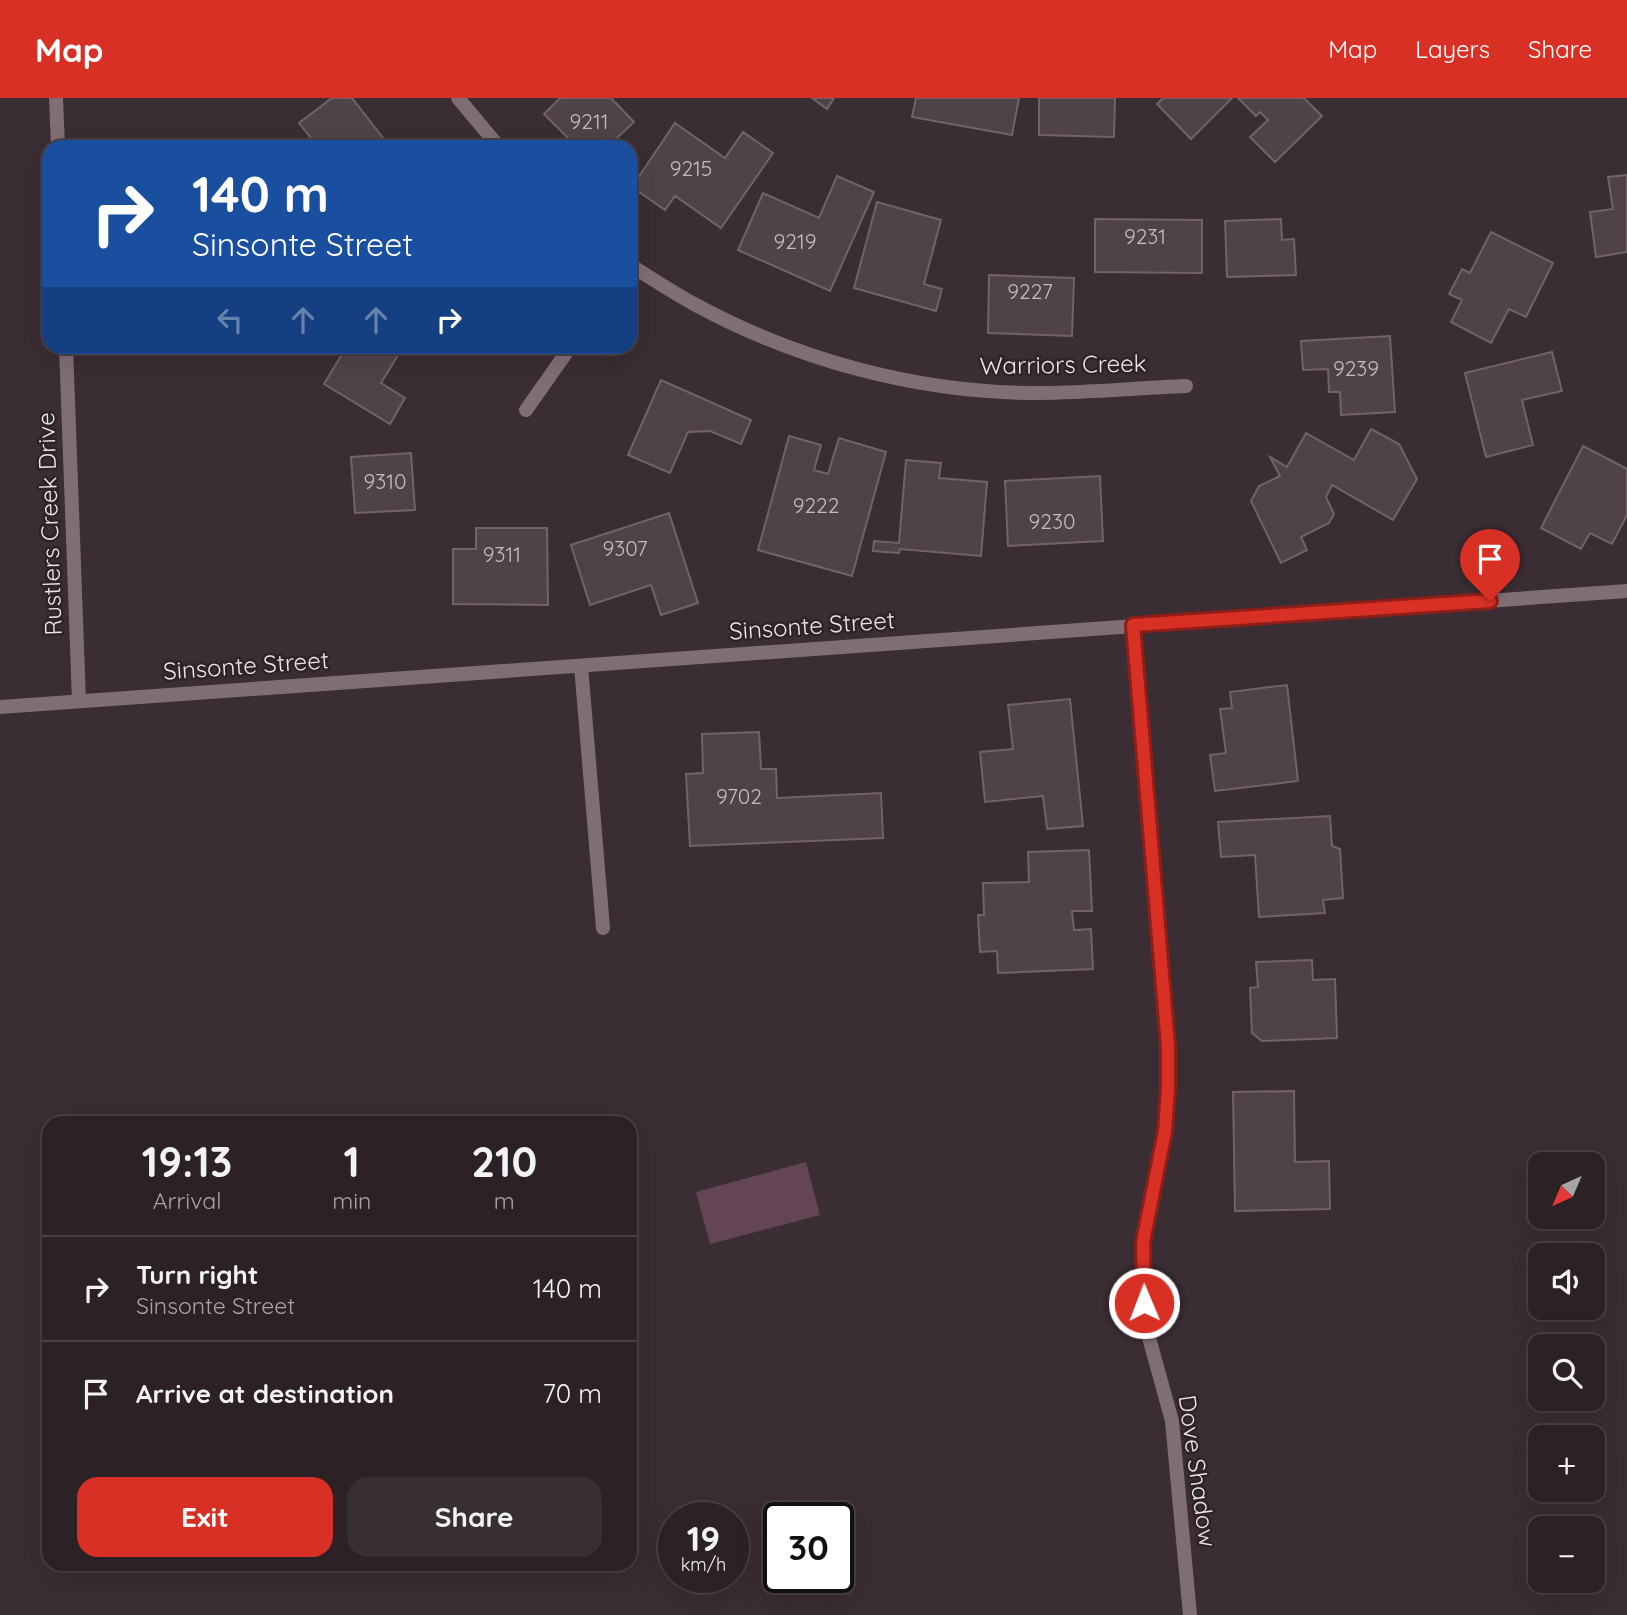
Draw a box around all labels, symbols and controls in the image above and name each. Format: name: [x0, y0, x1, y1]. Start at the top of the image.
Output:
text: Map: [35, 29, 103, 70]
text: Map: [1328, 34, 1377, 64]
text: Layers: [1415, 34, 1490, 64]
text: Share: [1528, 34, 1592, 64]
house number: 9211: [570, 108, 608, 134]
house number: 9215: [670, 155, 712, 181]
text: 140 m: [192, 163, 329, 224]
icon: right: [77, 168, 168, 259]
house number: 9231: [1124, 223, 1166, 249]
text: Sinsonte Street: [192, 224, 413, 264]
house number: 9219: [774, 228, 816, 254]
house number: 9227: [1007, 278, 1053, 304]
icon: left: [211, 301, 249, 339]
icon: ahead: [284, 301, 322, 339]
icon: ahead: [357, 301, 395, 339]
icon: right: [430, 301, 468, 339]
street label: Warriors Creek: [979, 348, 1147, 380]
house number: 9239: [1333, 355, 1379, 381]
street label: Rustlers Creek Drive: [30, 412, 68, 636]
house number: 9310: [364, 468, 407, 494]
house number: 9222: [793, 492, 839, 518]
house number: 9230: [1029, 508, 1075, 534]
pin: [1460, 529, 1520, 601]
house number: 9307: [603, 535, 648, 561]
icon: arrive: [1471, 540, 1509, 578]
house number: 9311: [483, 541, 521, 567]
street label: Sinsonte Street: [728, 604, 896, 646]
street label: Sinsonte Street: [162, 644, 330, 686]
house number: 9702: [716, 783, 762, 809]
text: 19:13: [142, 1135, 232, 1188]
text: 1: [344, 1135, 360, 1188]
text: 210: [471, 1135, 537, 1188]
north arrow: [1528, 1152, 1605, 1228]
map controls: [1528, 1152, 1605, 1593]
text: Arrival: [153, 1186, 222, 1215]
text: min: [332, 1186, 371, 1215]
text: m: [494, 1186, 515, 1215]
button: sound: [1528, 1243, 1605, 1320]
text: Turn right: [136, 1258, 258, 1291]
position arrow: [1107, 1266, 1181, 1340]
icon: right: [77, 1270, 115, 1308]
text: 140 m: [533, 1272, 602, 1305]
text: Sinsonte Street: [136, 1291, 295, 1320]
button: search: [1528, 1334, 1605, 1411]
icon: arrive: [77, 1375, 115, 1413]
text: Arrive at destination: [136, 1377, 394, 1410]
text: 70 m: [542, 1377, 602, 1410]
street label: Dove Shadow: [1172, 1393, 1224, 1549]
button: +: [1528, 1425, 1605, 1502]
button: Exit: [77, 1477, 333, 1557]
button: Share: [347, 1477, 602, 1557]
speed limit sign: 30: [763, 1502, 854, 1593]
text: 19: [687, 1516, 720, 1560]
button: −: [1528, 1516, 1605, 1593]
text: km/h: [681, 1553, 726, 1576]

